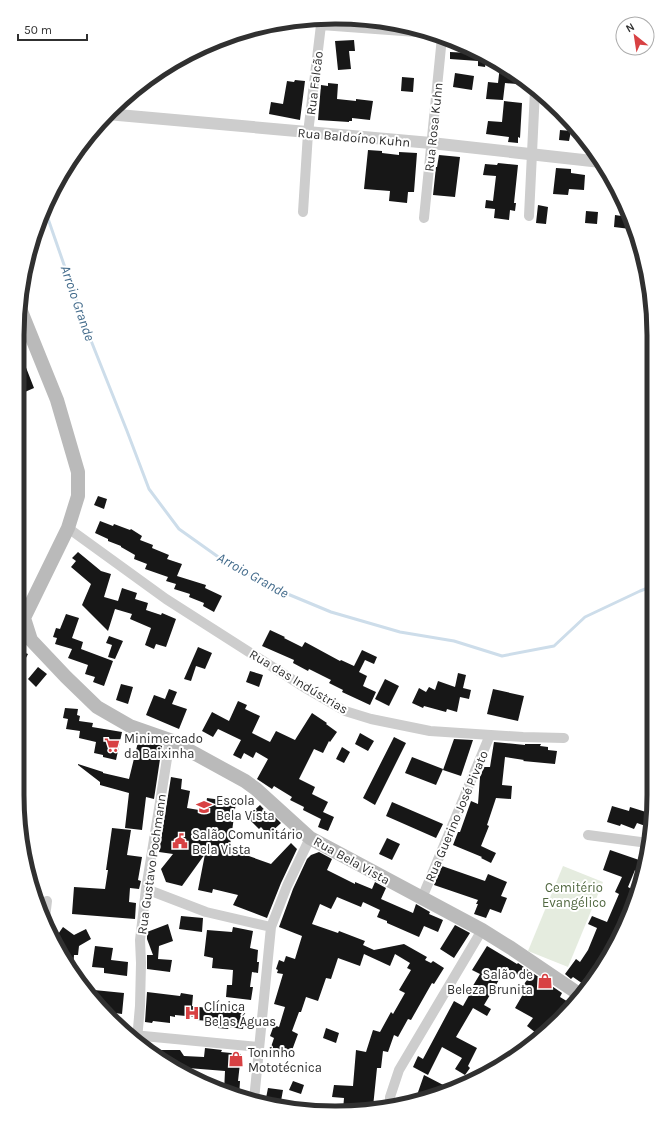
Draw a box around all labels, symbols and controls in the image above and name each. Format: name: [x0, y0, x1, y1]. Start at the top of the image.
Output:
scale bar: [18, 16, 87, 42]
north arrow: [615, 16, 655, 56]
text: N: [624, 20, 637, 35]
text: 50 m: [24, 23, 52, 37]
street label: Rua Falcão: [303, 50, 326, 116]
street label: Rua Rosa Kuhn: [421, 82, 446, 172]
street label: Rua Baldoíno Kuhn: [297, 125, 411, 150]
water label: Arroio Grande: [57, 263, 99, 344]
water label: Arroio Grande: [214, 549, 292, 602]
street label: Rua das Indústrias: [247, 646, 351, 717]
place label: Minimercado da Baixinha: [124, 731, 203, 761]
supermarket icon: Minimercado da Baixinha: [103, 736, 121, 754]
street label: Rua Guerino José Pivato: [422, 748, 491, 884]
street label: Rua Gustavo Pochmann: [134, 793, 169, 935]
place label: Escola Bela Vista: [216, 793, 275, 823]
school or university icon: Escola Bela Vista: [195, 798, 213, 816]
place label: Salão Comunitário Bela Vista: [192, 827, 303, 857]
public building icon: Salão Comunitário Bela Vista: [171, 832, 189, 850]
street label: Rua Bela Vista: [311, 833, 392, 888]
park label: Cemitério Evangélico: [542, 880, 606, 910]
place label: Salão de Beleza Brunita: [447, 967, 533, 997]
shop icon: Salão de Beleza Brunita: [536, 972, 554, 990]
place label: Clínica Belas Águas: [204, 999, 276, 1029]
hospital icon: Clínica Belas Águas: [183, 1004, 201, 1022]
place label: Toninho Mototécnica: [248, 1045, 322, 1075]
shop icon: Toninho Mototécnica: [227, 1050, 245, 1068]

